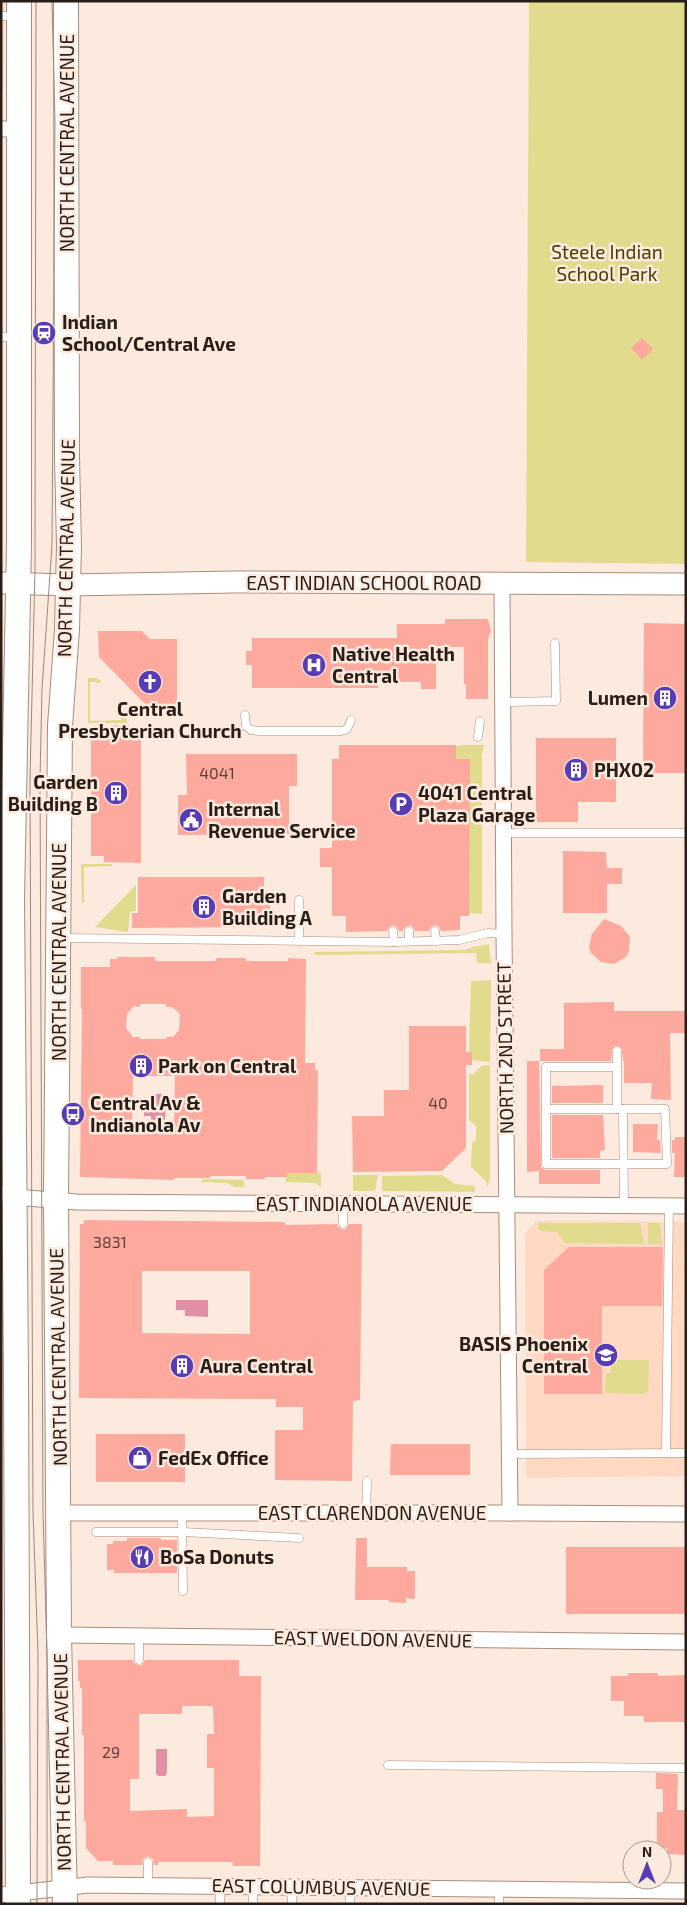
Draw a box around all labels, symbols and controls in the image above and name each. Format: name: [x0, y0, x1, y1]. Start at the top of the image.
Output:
street label: NORTH CENTRAL AVENUE: [55, 34, 78, 252]
park label: Steele Indian School Park: [551, 240, 663, 285]
place label: Indian School/Central Ave: [62, 310, 236, 355]
station icon: Indian School/Central Ave: [31, 320, 57, 346]
street label: NORTH CENTRAL AVENUE: [52, 439, 79, 657]
street label: EAST INDIAN SCHOOL ROAD: [246, 571, 482, 594]
place label: Native Health Central: [332, 642, 455, 687]
hospital icon: Native Health Central: [301, 652, 327, 678]
church icon: Central Presbyterian Church: [137, 669, 163, 695]
building icon: Lumen: [652, 685, 678, 711]
place label: Lumen: [588, 686, 648, 709]
place label: Central Presbyterian Church: [58, 697, 242, 743]
building icon: PHX02: [563, 757, 589, 783]
place label: PHX02: [594, 758, 654, 781]
house number: 4041: [199, 763, 235, 782]
place label: Garden Building B: [8, 770, 98, 815]
building icon: Garden Building B: [103, 780, 129, 806]
place label: 4041 Central Plaza Garage: [418, 781, 536, 826]
parking icon: 4041 Central Plaza Garage: [388, 791, 414, 817]
place label: Internal Revenue Service: [208, 797, 356, 842]
public building icon: Internal Revenue Service: [178, 807, 204, 833]
street label: NORTH CENTRAL AVENUE: [47, 843, 70, 1061]
place label: Garden Building A: [222, 884, 313, 929]
building icon: Garden Building A: [191, 894, 217, 920]
street label: NORTH 2ND STREET: [491, 962, 518, 1134]
building icon: Park on Central: [128, 1053, 154, 1079]
place label: Park on Central: [158, 1054, 297, 1077]
place label: Central Av & Indianola Av: [90, 1091, 201, 1136]
house number: 40: [428, 1093, 448, 1112]
bus stop icon: Central Av & Indianola Av: [60, 1101, 86, 1127]
street label: EAST INDIANOLA AVENUE: [256, 1192, 472, 1215]
house number: 3831: [93, 1232, 127, 1251]
street label: NORTH CENTRAL AVENUE: [44, 1248, 71, 1466]
place label: BASIS Phoenix Central: [459, 1332, 589, 1377]
school or university icon: BASIS Phoenix Central: [593, 1342, 619, 1368]
building icon: Aura Central: [169, 1353, 195, 1379]
place label: Aura Central: [200, 1354, 314, 1377]
shop icon: FedEx Office: [127, 1445, 153, 1471]
place label: FedEx Office: [158, 1446, 269, 1469]
street label: EAST CLARENDON AVENUE: [258, 1501, 486, 1524]
restaurant icon: BoSa Donuts: [129, 1544, 155, 1570]
place label: BoSa Donuts: [160, 1545, 274, 1568]
street label: EAST WELDON AVENUE: [273, 1625, 473, 1652]
street label: NORTH CENTRAL AVENUE: [48, 1653, 75, 1871]
house number: 29: [102, 1742, 120, 1761]
north arrow: [622, 1840, 672, 1890]
text: N: [642, 1843, 652, 1860]
street label: EAST COLUMBUS AVENUE: [211, 1873, 431, 1900]

